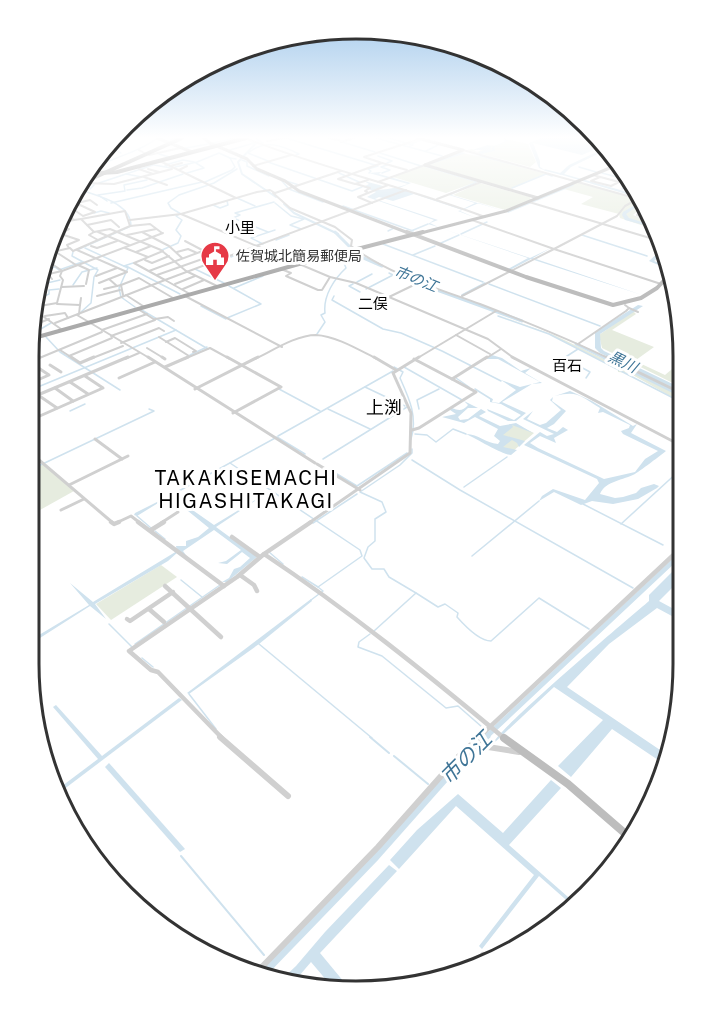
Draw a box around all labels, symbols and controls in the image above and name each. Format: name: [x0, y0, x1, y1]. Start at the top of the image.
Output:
district label: 小里: [225, 219, 255, 236]
public building icon: 佐賀城北簡易郵便局: [199, 240, 231, 282]
place label: 佐賀城北簡易郵便局: [236, 248, 362, 264]
water label: 市の江: [392, 262, 442, 296]
district label: 二俣: [358, 295, 388, 312]
water label: 黒川: [606, 347, 642, 377]
district label: 百石: [552, 357, 582, 374]
district label: 上渕: [366, 397, 402, 418]
district label: TAKAKISEMACHI HIGASHITAKAGI: [154, 466, 338, 513]
water label: 市の江: [435, 725, 498, 789]

